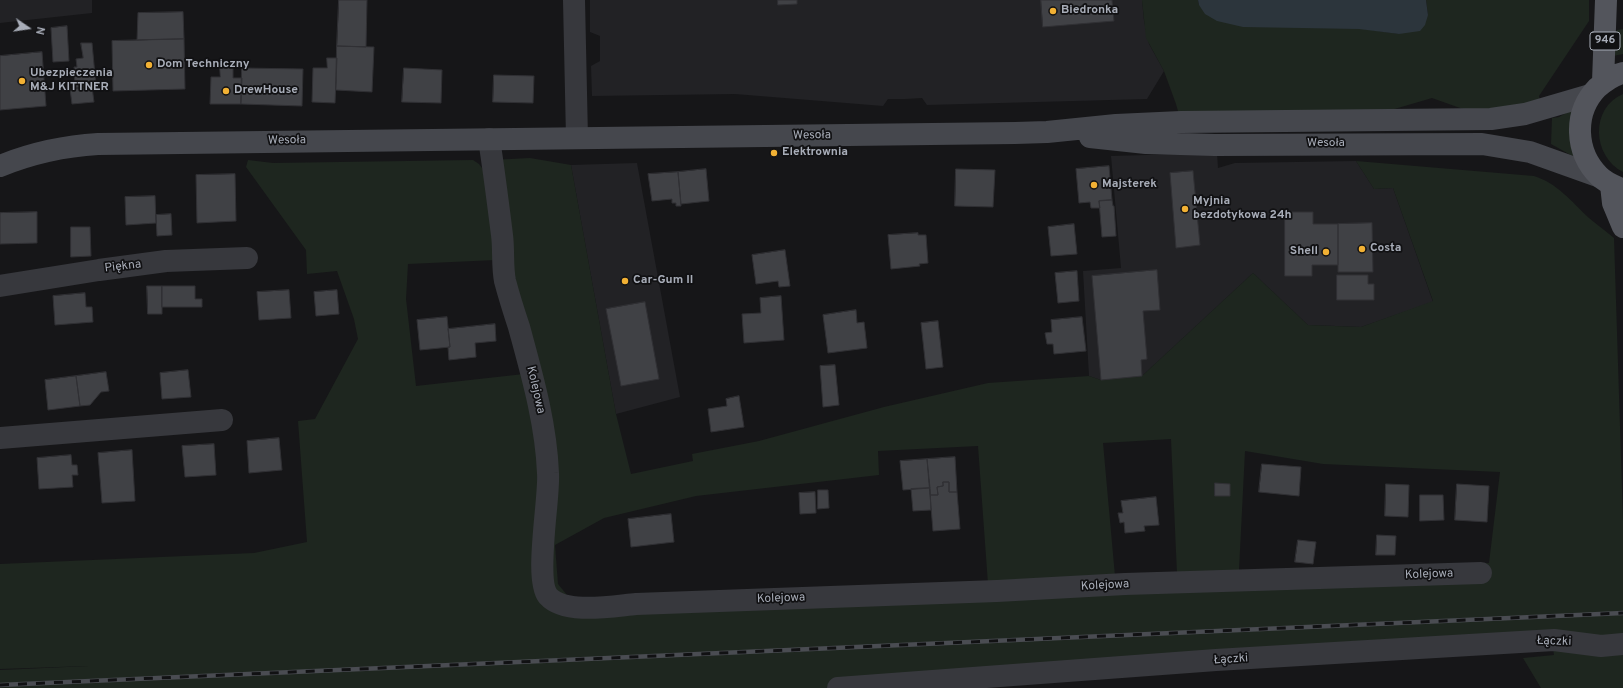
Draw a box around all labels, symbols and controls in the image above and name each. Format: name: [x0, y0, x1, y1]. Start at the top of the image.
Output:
place label: Biedronka: [1061, 4, 1118, 18]
marker: Biedronka: [1048, 6, 1058, 16]
north arrow: [8, 8, 48, 48]
text: N: [32, 25, 47, 36]
road number: 946: [1590, 32, 1620, 50]
place label: Dom Techniczny: [157, 58, 250, 72]
marker: Dom Techniczny: [144, 60, 154, 70]
place label: Ubezpieczenia M&J KITTNER: [30, 67, 113, 95]
marker: Ubezpieczenia M&J KITTNER: [17, 76, 27, 86]
place label: DrewHouse: [234, 84, 298, 98]
marker: DrewHouse: [221, 86, 231, 96]
street label: Wesoła: [793, 128, 831, 144]
street label: Wesoła: [268, 133, 306, 149]
street label: Wesoła: [1307, 137, 1345, 151]
place label: Elektrownia: [782, 146, 848, 160]
marker: Elektrownia: [769, 148, 779, 158]
place label: Majsterek: [1102, 178, 1157, 192]
marker: Majsterek: [1089, 180, 1099, 190]
place label: Myjnia bezdotykowa 24h: [1193, 195, 1292, 223]
marker: Myjnia bezdotykowa 24h: [1180, 204, 1190, 214]
place label: Costa: [1370, 242, 1401, 256]
marker: Costa: [1357, 244, 1367, 254]
place label: Shell: [1290, 245, 1318, 259]
marker: Shell: [1321, 247, 1331, 257]
street label: Piękna: [104, 258, 142, 276]
place label: Car-Gum II: [633, 274, 693, 288]
marker: Car-Gum II: [620, 276, 630, 286]
street label: Kolejowa: [523, 365, 547, 415]
street label: Kolejowa: [1405, 567, 1453, 583]
street label: Kolejowa: [1081, 578, 1129, 594]
street label: Kolejowa: [757, 591, 805, 607]
street label: Łączki: [1536, 634, 1572, 650]
street label: Łączki: [1213, 652, 1249, 668]

